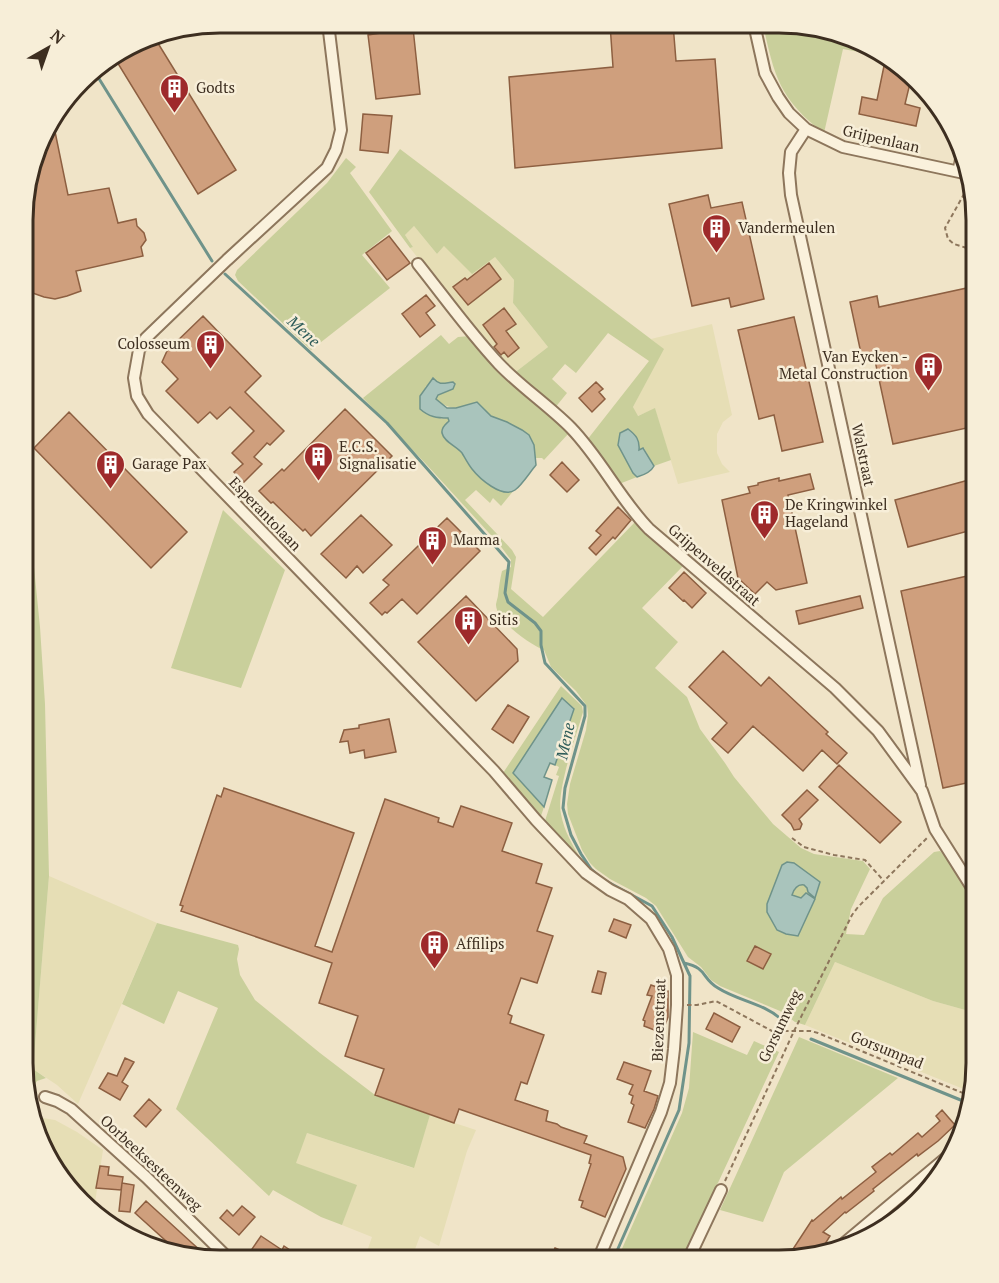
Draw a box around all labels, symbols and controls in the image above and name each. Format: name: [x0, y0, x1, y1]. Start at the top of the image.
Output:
north arrow: [18, 18, 78, 78]
text: N: [46, 24, 69, 49]
building icon: Godts: [159, 72, 191, 114]
place label: Godts: [196, 77, 235, 97]
street label: Grijpenlaan: [841, 119, 922, 157]
building icon: Vandermeulen: [701, 212, 733, 254]
place label: Vandermeulen: [738, 217, 835, 237]
water label: Mene: [282, 310, 325, 352]
building icon: Colosseum: [195, 328, 227, 370]
place label: Colosseum: [118, 333, 190, 353]
place label: Van Eycken - Metal Construction: [779, 346, 908, 383]
building icon: Van Eycken - Metal Construction: [913, 350, 945, 392]
street label: Walstraat: [848, 422, 880, 488]
place label: E.C.S. Signalisatie: [339, 436, 417, 473]
building icon: E.C.S. Signalisatie: [302, 440, 334, 482]
building icon: Garage Pax: [95, 448, 127, 490]
place label: Garage Pax: [132, 453, 207, 473]
street label: Esperantolaan: [225, 472, 306, 555]
place label: De Kringwinkel Hageland: [785, 494, 888, 531]
building icon: De Kringwinkel Hageland: [748, 498, 780, 540]
street label: Grijpenveldstraat: [664, 519, 765, 610]
building icon: Marma: [416, 524, 448, 566]
place label: Marma: [453, 529, 500, 549]
building icon: Sitis: [452, 604, 484, 646]
place label: Sitis: [489, 609, 518, 629]
water label: Mene: [550, 721, 580, 762]
building icon: Affilips: [419, 928, 451, 970]
place label: Affilips: [456, 933, 504, 953]
street label: Biezenstraat: [647, 978, 669, 1062]
street label: Gorsumweg: [753, 985, 806, 1065]
street label: Gorsumpad: [848, 1025, 927, 1073]
street label: Oorbeeksesteenweg: [96, 1110, 208, 1215]

